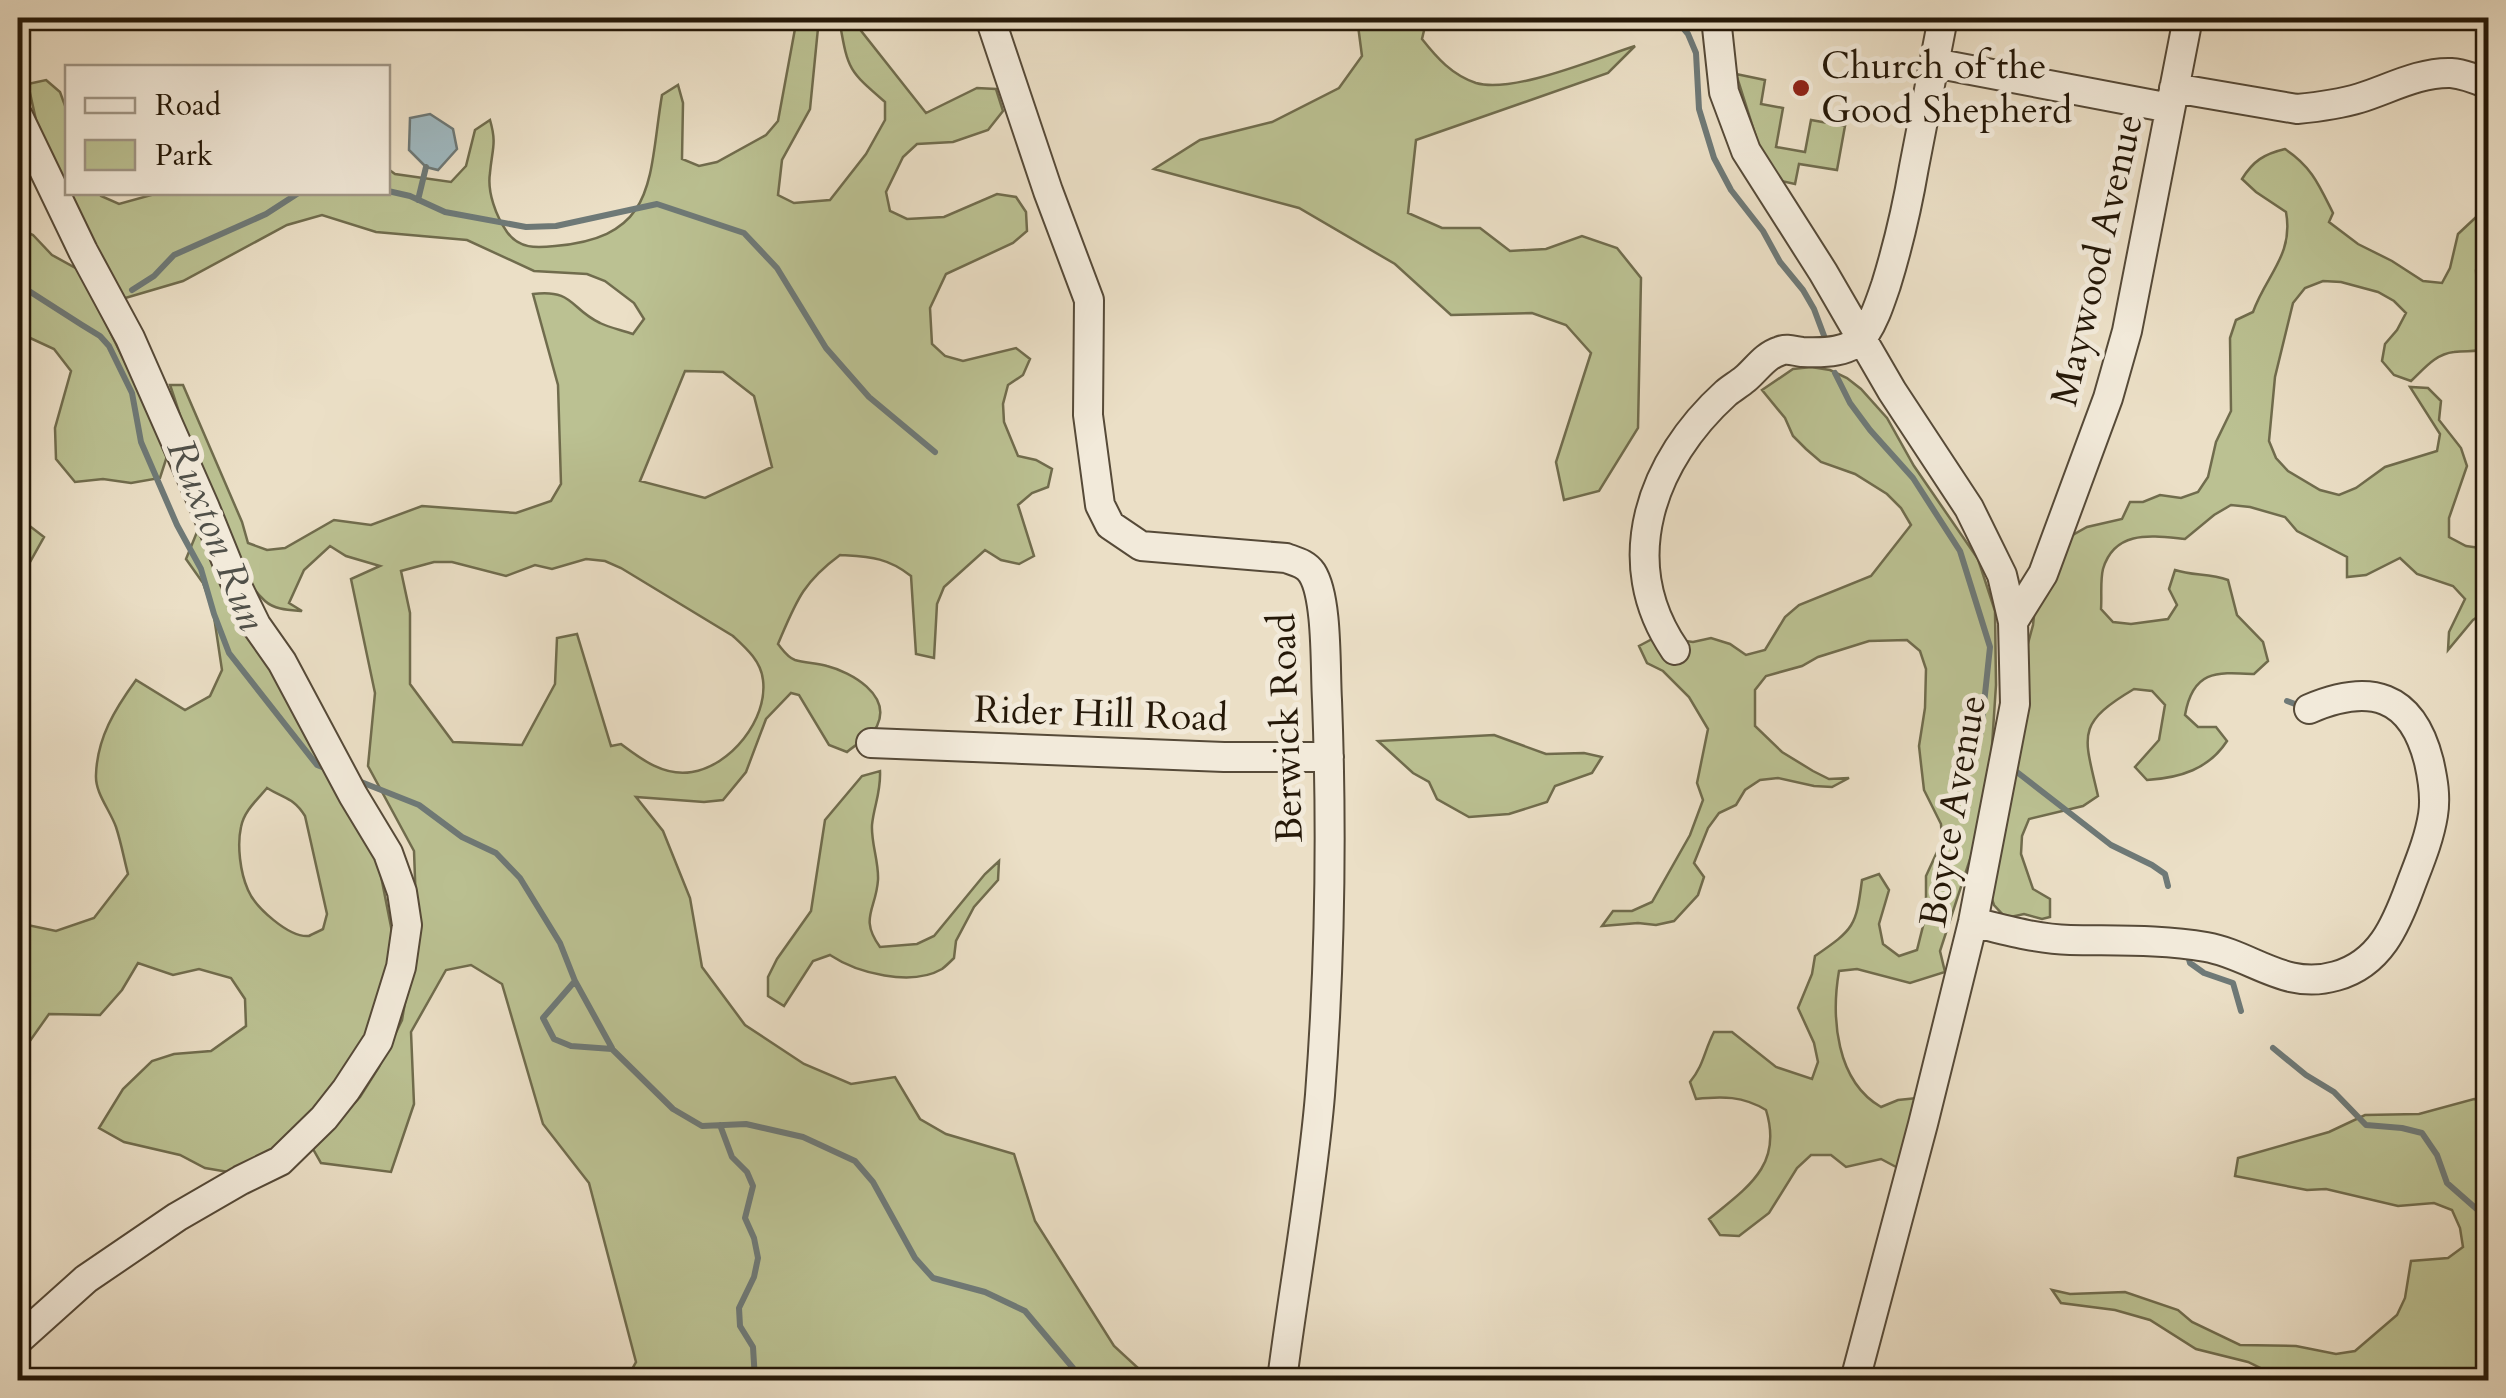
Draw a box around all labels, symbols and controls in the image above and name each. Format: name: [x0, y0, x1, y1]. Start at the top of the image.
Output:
place label: Church of the Good Shepherd: [1821, 40, 2072, 136]
legend: [65, 65, 390, 195]
marker: Church of the Good Shepherd: [1790, 77, 1812, 99]
text: Road: [155, 85, 221, 126]
street label: Maywood Avenue: [2038, 109, 2156, 411]
text: Park: [155, 135, 213, 176]
water label: Ruxton Run: [153, 431, 279, 639]
street label: Berwick Road: [1256, 612, 1316, 844]
street label: Rider Hill Road: [973, 684, 1229, 744]
street label: Boyce Avenue: [1907, 691, 1999, 931]

